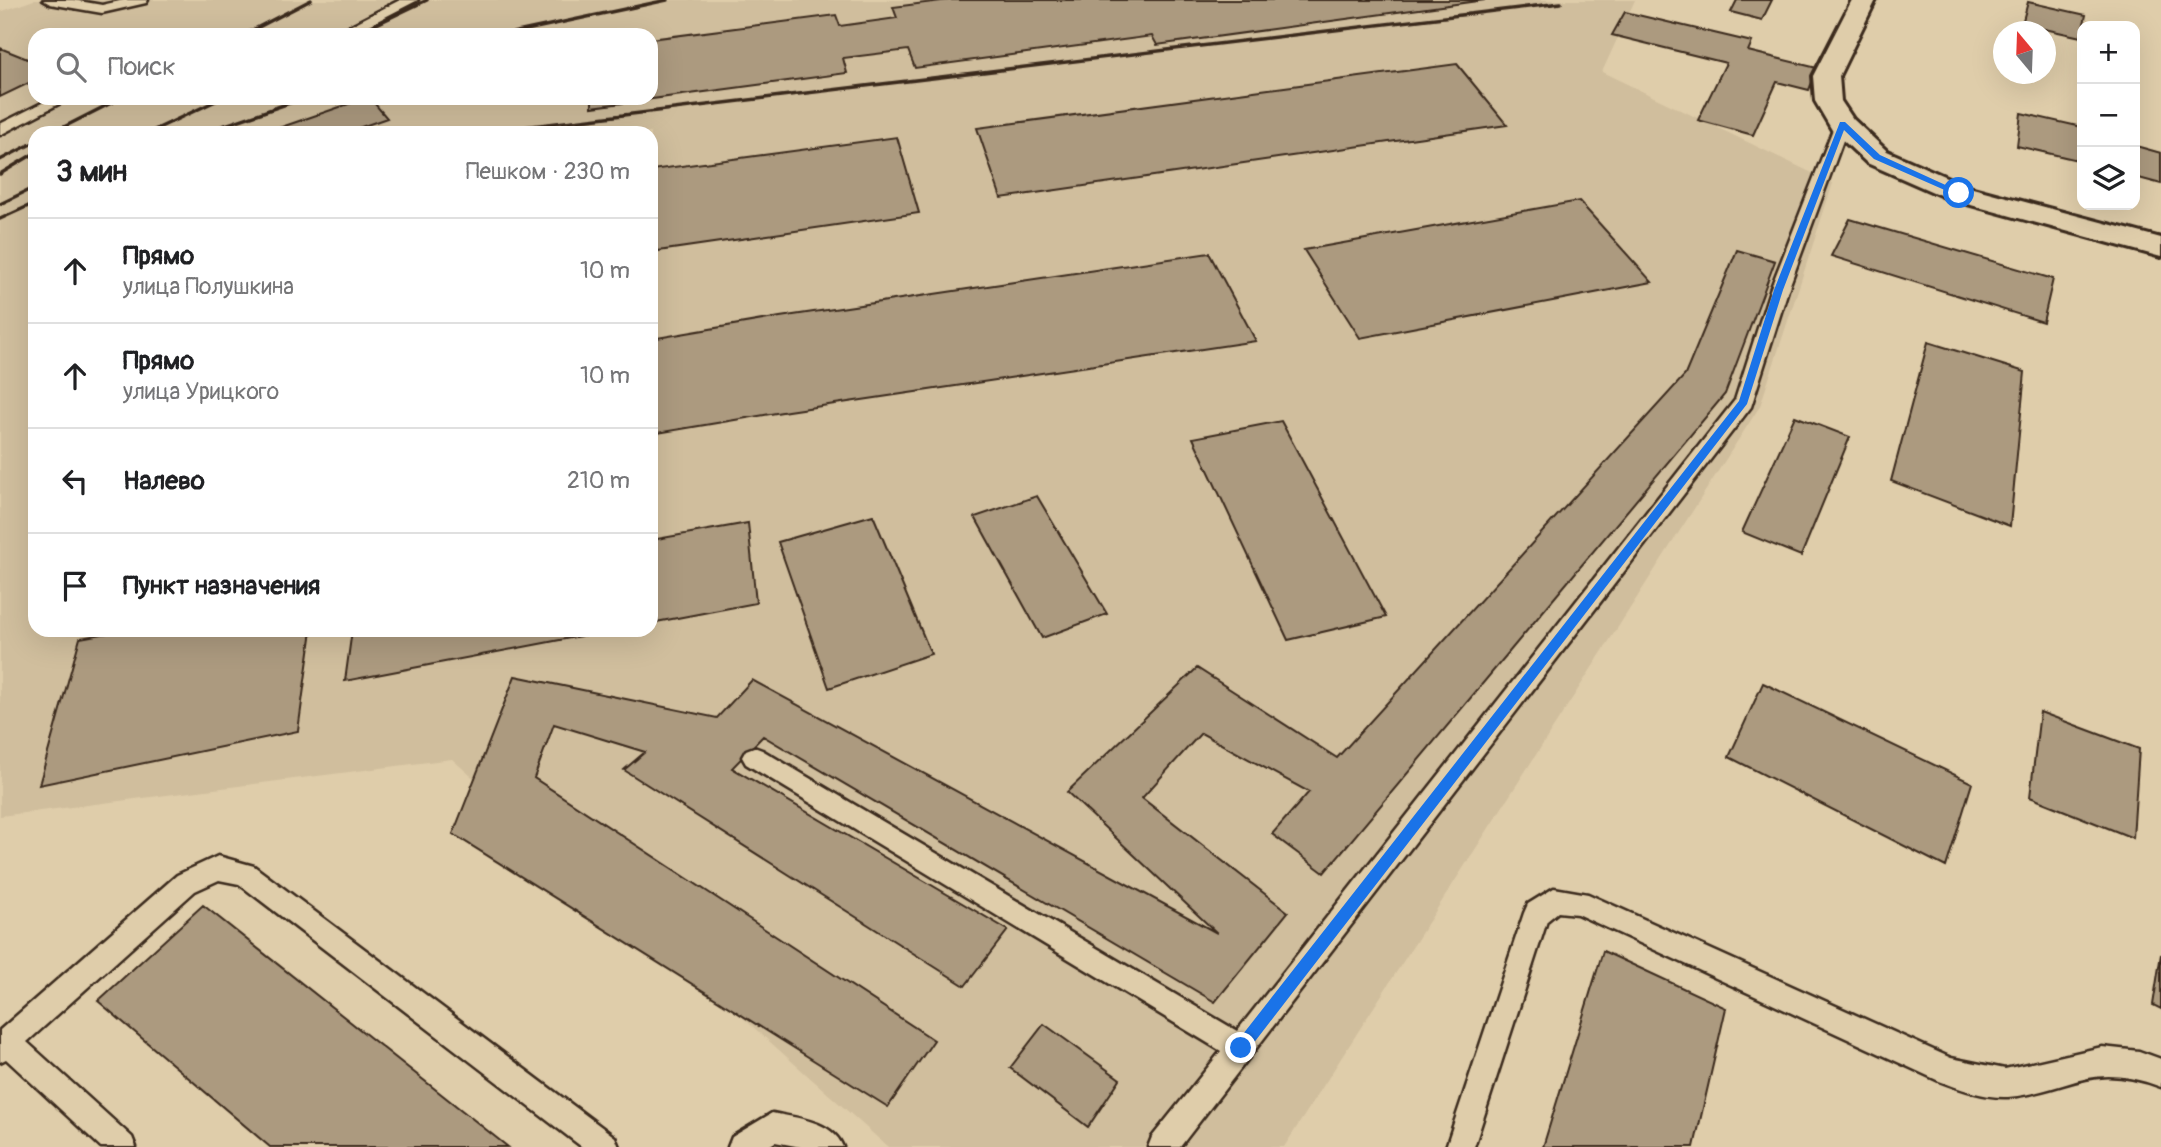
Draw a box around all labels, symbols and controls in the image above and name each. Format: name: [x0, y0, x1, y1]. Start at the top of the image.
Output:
north arrow: [1993, 21, 2056, 84]
map controls: [2077, 21, 2140, 210]
button: +: [2077, 21, 2140, 84]
search box: [28, 28, 658, 105]
icon: search: [52, 48, 90, 86]
text: Поиск: [108, 51, 176, 83]
button: −: [2077, 84, 2140, 147]
button: layers: [2077, 147, 2140, 210]
text: 3 мин: [56, 153, 127, 190]
text: Пешком · 230 m: [466, 157, 630, 186]
route start: [1943, 177, 1974, 208]
text: Прямо: [123, 240, 194, 272]
icon: ahead: [56, 252, 94, 290]
text: 10 m: [580, 256, 630, 285]
text: улица Полушкина: [123, 272, 294, 301]
text: Прямо: [123, 345, 194, 377]
icon: ahead: [56, 357, 94, 395]
text: 10 m: [580, 361, 630, 390]
text: улица Урицкого: [123, 377, 279, 406]
icon: left: [56, 462, 94, 500]
text: Налево: [123, 465, 205, 497]
text: 210 m: [567, 466, 630, 495]
icon: arrive: [56, 567, 94, 605]
text: Пункт назначения: [123, 570, 320, 602]
route end: [1225, 1032, 1256, 1063]

